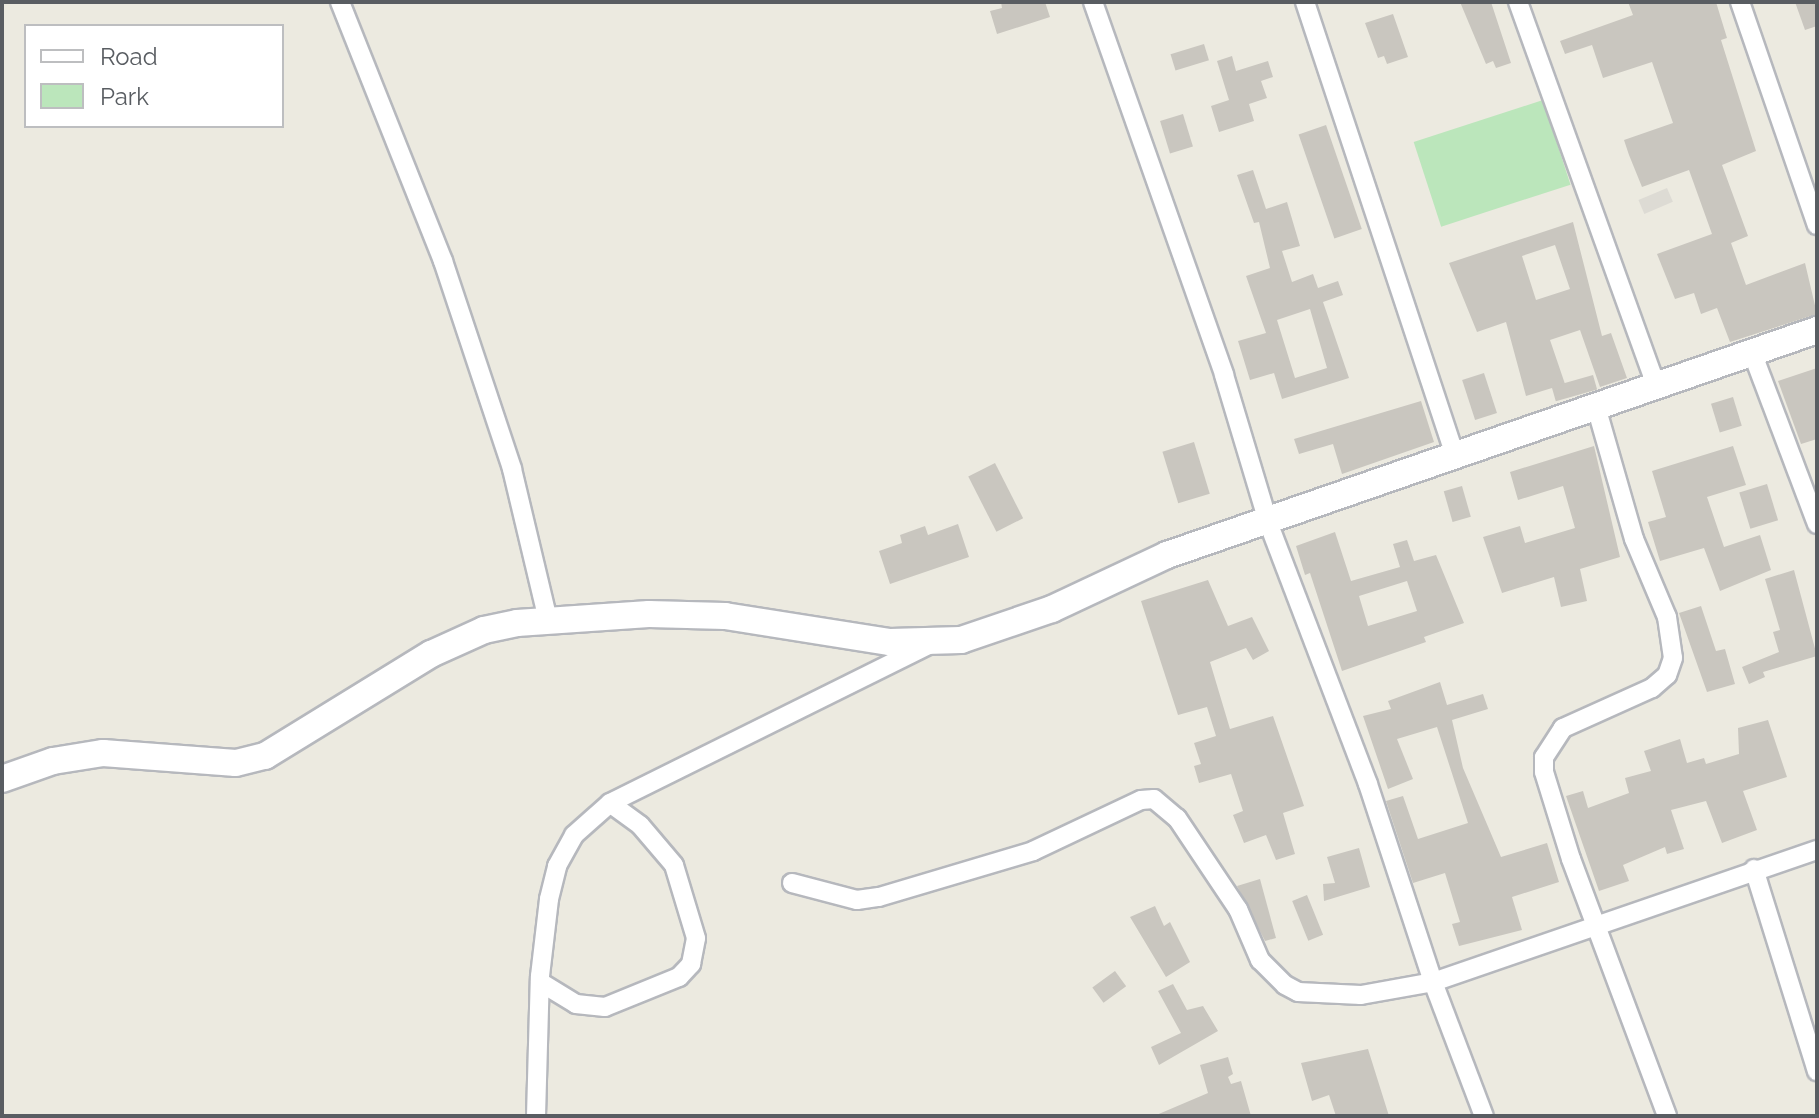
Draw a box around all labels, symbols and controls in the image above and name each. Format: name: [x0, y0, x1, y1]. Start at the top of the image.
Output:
legend: [24, 24, 284, 128]
text: Road: [100, 42, 158, 71]
text: Park: [100, 82, 149, 111]

